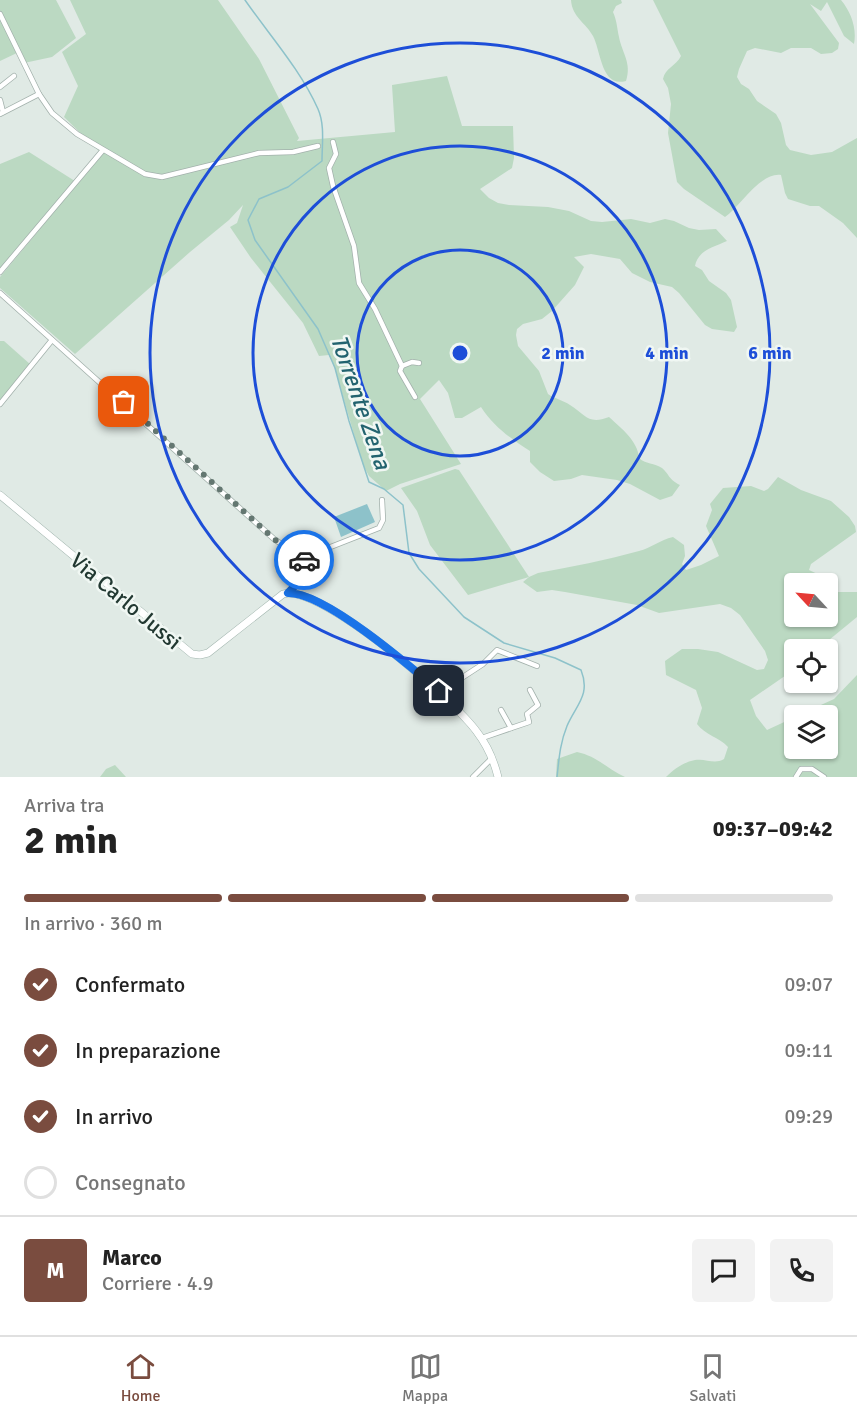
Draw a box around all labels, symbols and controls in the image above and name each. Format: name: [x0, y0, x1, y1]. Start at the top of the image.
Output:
water label: Torrente Zena: [324, 331, 398, 474]
text: 2 min: [541, 342, 585, 364]
text: 4 min: [645, 342, 689, 364]
text: 6 min: [748, 342, 792, 364]
centre of rings: [450, 343, 470, 363]
pin: [98, 376, 149, 427]
icon: bag: [107, 385, 140, 418]
courier: [274, 530, 334, 590]
icon: car: [288, 544, 321, 577]
street label: Via Carlo Jussi: [65, 547, 187, 655]
north arrow: [784, 573, 838, 627]
map controls: [784, 573, 838, 759]
button: locate: [784, 639, 838, 693]
pin: [413, 665, 464, 716]
icon: home: [422, 674, 455, 707]
button: layers: [784, 705, 838, 759]
text: Arriva tra: [24, 793, 104, 818]
text: 09:37–09:42: [713, 815, 833, 842]
text: 2 min: [24, 816, 118, 864]
text: In arrivo · 360 m: [24, 911, 162, 936]
icon: check: [24, 968, 57, 1001]
text: Confermato: [75, 971, 185, 998]
text: 09:07: [784, 972, 833, 997]
icon: check: [24, 1034, 57, 1067]
text: In preparazione: [75, 1037, 221, 1064]
text: 09:11: [784, 1038, 833, 1063]
icon: check: [24, 1100, 57, 1133]
text: In arrivo: [75, 1103, 153, 1130]
text: 09:29: [784, 1104, 833, 1129]
text: Consegnato: [75, 1169, 186, 1196]
button: chat: [692, 1239, 755, 1302]
button: phone: [770, 1239, 833, 1302]
text: Marco: [102, 1244, 162, 1271]
text: M: [46, 1257, 65, 1284]
text: Corriere · 4.9: [102, 1271, 214, 1296]
tab: Home: [121, 1350, 161, 1406]
tab: Mappa: [402, 1350, 448, 1406]
tab: Salvati: [689, 1350, 736, 1406]

